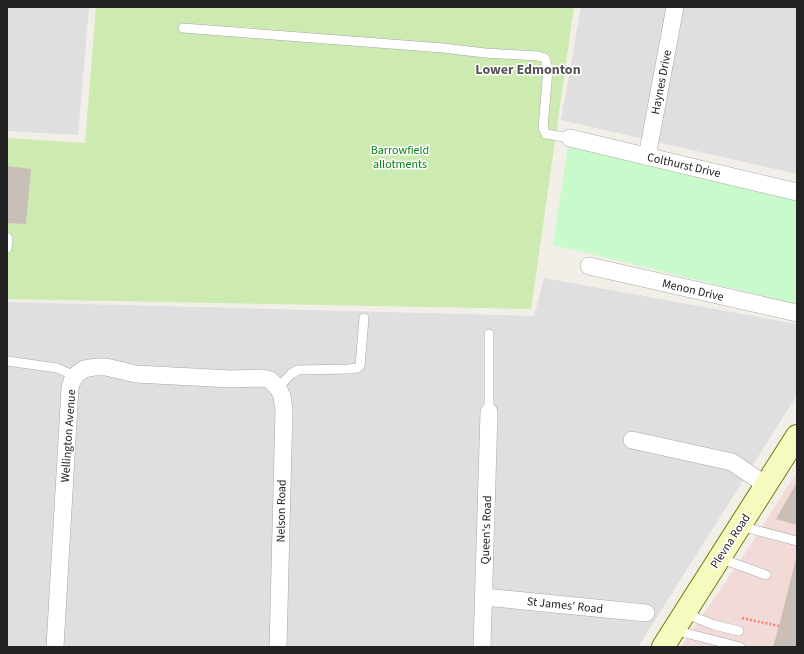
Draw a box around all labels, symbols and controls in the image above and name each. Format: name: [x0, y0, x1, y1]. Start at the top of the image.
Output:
street label: Haynes Drive: [647, 48, 676, 116]
district label: Lower Edmonton: [475, 60, 581, 80]
park label: Barrowfield allotments: [371, 142, 429, 173]
street label: Colthurst Drive: [645, 149, 722, 182]
street label: Menon Drive: [660, 275, 725, 306]
street label: Wellington Avenue: [57, 389, 80, 483]
street label: Nelson Road: [272, 479, 291, 543]
street label: Queen's Road: [477, 495, 496, 565]
street label: Plevna Road: [706, 511, 754, 572]
street label: St James' Road: [526, 593, 604, 618]

